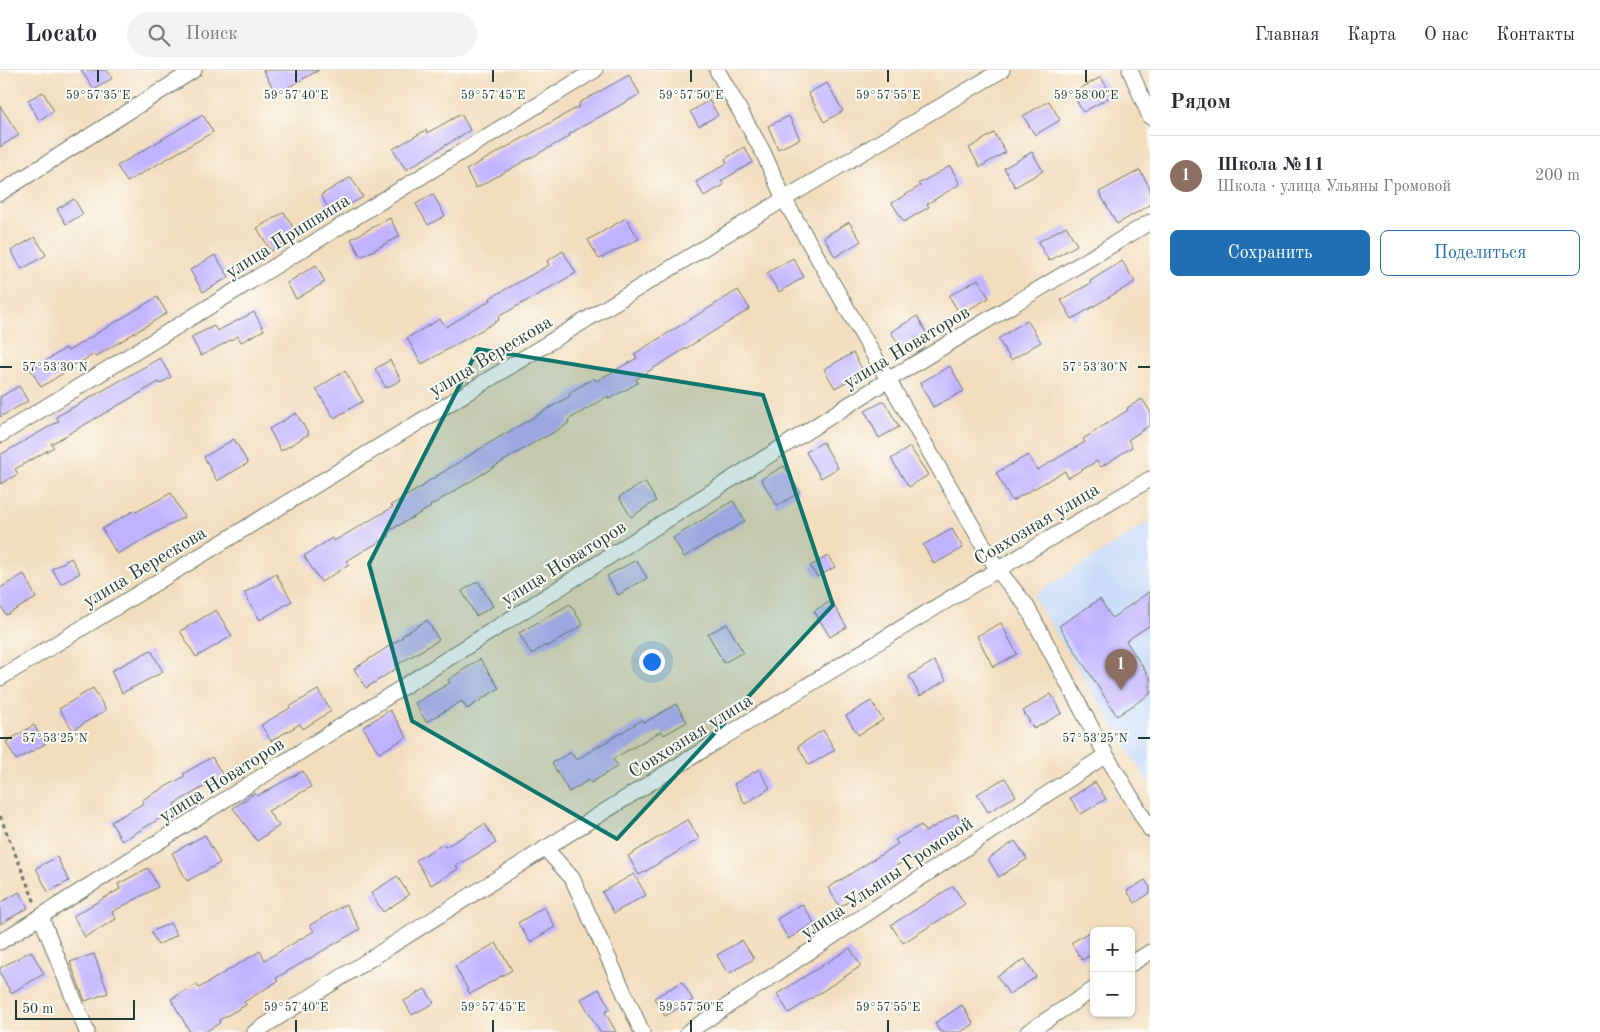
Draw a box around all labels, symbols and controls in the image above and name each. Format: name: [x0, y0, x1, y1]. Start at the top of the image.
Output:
search box: [127, 12, 477, 57]
icon: search: [145, 21, 173, 49]
text: Locato: [25, 23, 97, 47]
text: Поиск: [185, 25, 238, 44]
text: Главная: [1255, 26, 1319, 44]
text: Карта: [1347, 26, 1396, 44]
text: О нас: [1424, 26, 1468, 44]
text: Контакты: [1496, 26, 1575, 44]
text: 59°57'35"E: [66, 89, 130, 102]
text: 59°57'40"E: [264, 89, 328, 102]
text: 59°57'45"E: [461, 89, 525, 102]
text: 59°57'50"E: [659, 89, 723, 102]
text: 59°57'55"E: [856, 89, 920, 102]
text: 59°58'00"E: [1054, 89, 1118, 102]
text: Рядом: [1170, 92, 1231, 113]
text: Школа №11: [1217, 156, 1325, 175]
text: 1: [1181, 168, 1191, 184]
text: 200 m: [1535, 168, 1580, 184]
text: Школа · улица Ульяны Громовой: [1217, 179, 1451, 195]
street label: улица Пришвина: [223, 191, 354, 283]
button: Сохранить: [1170, 230, 1370, 276]
button: Поделиться: [1380, 230, 1580, 276]
street label: улица Новаторов: [841, 303, 974, 393]
street label: улица Верескова: [426, 313, 557, 401]
text: 57°53'30"N: [22, 361, 88, 374]
text: 57°53'30"N: [1062, 361, 1128, 374]
street label: Совхозная улица: [972, 480, 1104, 570]
street label: улица Новаторов: [498, 518, 630, 610]
street label: улица Верескова: [80, 524, 211, 612]
your location: [639, 649, 665, 675]
pin: 1: [1105, 649, 1137, 690]
street label: Совхозная улица: [626, 691, 757, 783]
text: 57°53'25"N: [22, 732, 88, 745]
text: 57°53'25"N: [1062, 732, 1128, 745]
street label: улица Новаторов: [156, 735, 288, 827]
street label: улица Ульяны Громовой: [798, 814, 977, 944]
map controls: [1090, 927, 1135, 1017]
button: +: [1090, 927, 1135, 972]
button: −: [1090, 972, 1135, 1017]
scale bar: [15, 997, 135, 1020]
text: 59°57'40"E: [264, 1001, 328, 1014]
text: 59°57'45"E: [461, 1001, 525, 1014]
text: 59°57'50"E: [659, 1001, 723, 1014]
text: 59°57'55"E: [856, 1001, 920, 1014]
text: 50 m: [22, 1002, 53, 1016]

